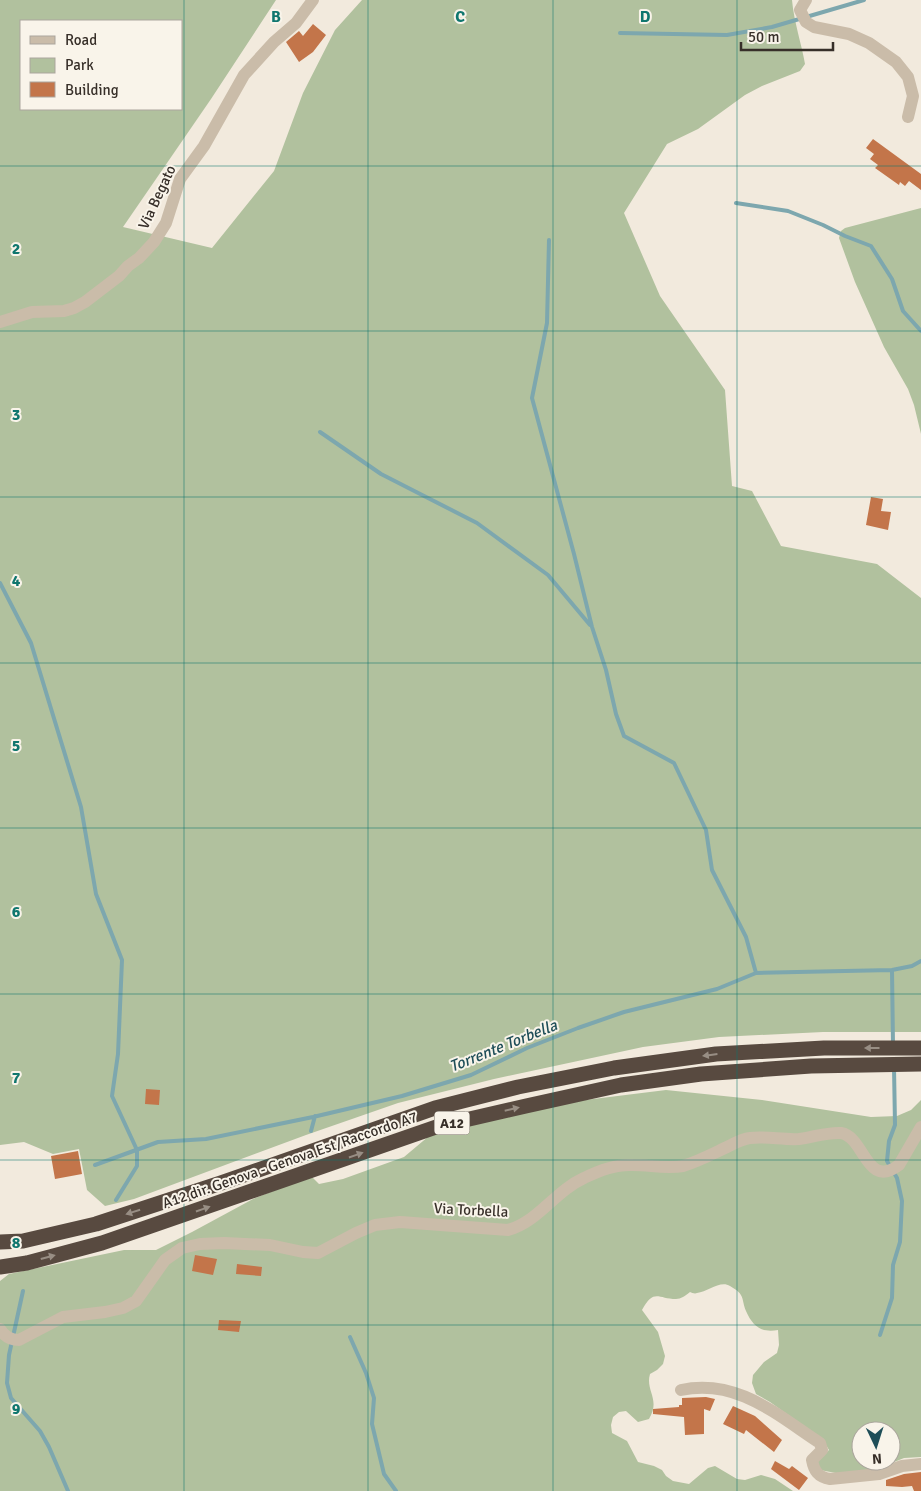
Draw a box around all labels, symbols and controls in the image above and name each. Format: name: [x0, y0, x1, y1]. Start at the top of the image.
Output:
text: B: [271, 7, 281, 27]
text: C: [455, 7, 465, 27]
text: D: [640, 7, 651, 27]
legend: [20, 20, 182, 110]
scale bar: [741, 20, 834, 52]
text: 50 m: [748, 28, 779, 46]
text: Road: [65, 31, 97, 49]
text: Park: [65, 56, 94, 74]
text: Building: [65, 81, 119, 99]
street label: Via Begato: [134, 162, 180, 232]
text: 2: [12, 239, 20, 259]
text: 3: [12, 405, 20, 425]
text: 4: [12, 571, 21, 591]
text: 5: [12, 736, 20, 756]
text: 6: [12, 902, 21, 922]
water label: Torrente Torbella: [446, 1015, 561, 1077]
one-way arrow: [864, 1044, 880, 1052]
one-way arrow: [702, 1051, 718, 1059]
text: 7: [12, 1068, 21, 1088]
one-way arrow: [504, 1105, 519, 1113]
street label: A12 dir. Genova - Genova Est/Raccordo A7: [160, 1108, 420, 1212]
road number: A12: [434, 1112, 470, 1134]
one-way arrow: [349, 1151, 364, 1159]
street label: Via Torbella: [433, 1199, 509, 1221]
one-way arrow: [195, 1204, 210, 1212]
one-way arrow: [125, 1208, 140, 1216]
text: 8: [12, 1233, 21, 1253]
one-way arrow: [40, 1253, 55, 1261]
text: 9: [12, 1399, 21, 1419]
north arrow: [851, 1421, 901, 1471]
text: N: [871, 1450, 882, 1467]

